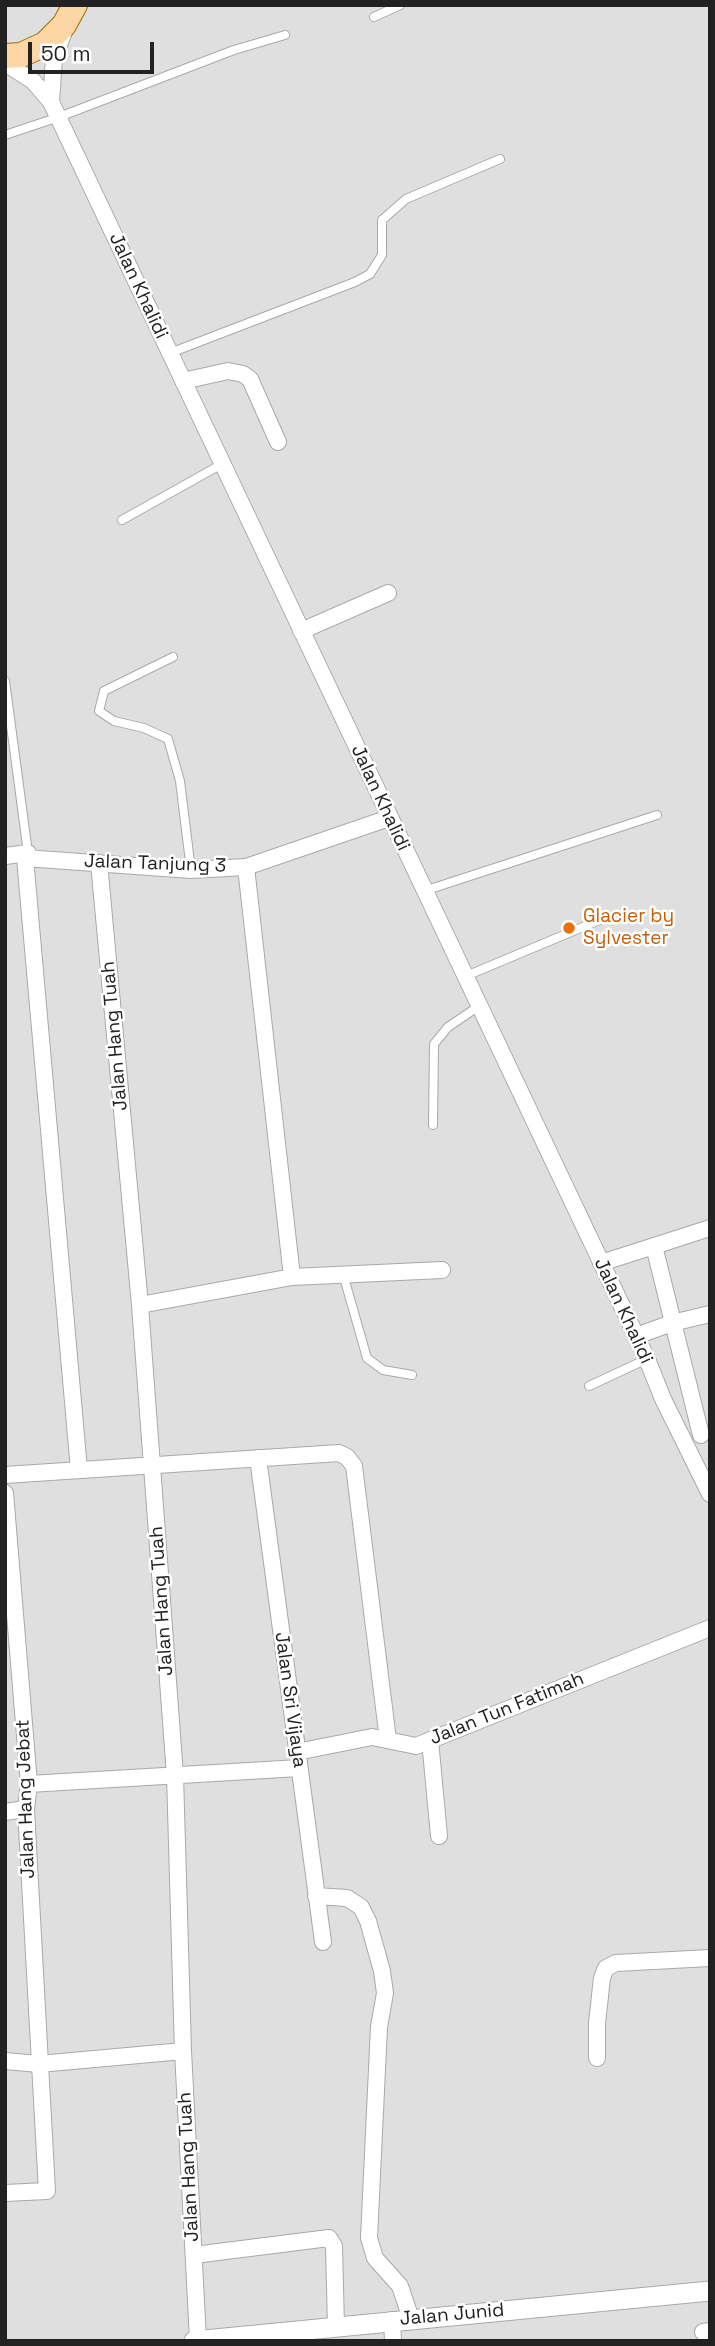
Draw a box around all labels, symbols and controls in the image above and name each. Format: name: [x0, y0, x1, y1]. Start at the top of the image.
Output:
scale bar: [32, 28, 158, 72]
text: 50 m: [41, 40, 91, 67]
street label: Jalan Khalidi: [104, 229, 172, 343]
street label: Jalan Khalidi: [346, 741, 414, 855]
street label: Jalan Tanjung 3: [83, 850, 227, 878]
place label: Glacier by Sylvester: [583, 906, 674, 950]
marker: Glacier by Sylvester: [561, 920, 577, 936]
street label: Jalan Hang Tuah: [97, 960, 133, 1112]
street label: Jalan Khalidi: [589, 1254, 657, 1368]
street label: Jalan Hang Tuah: [145, 1525, 179, 1677]
street label: Jalan Sri Vijaya: [269, 1631, 311, 1769]
street label: Jalan Tun Fatimah: [426, 1668, 588, 1750]
street label: Jalan Hang Jebat: [12, 1719, 40, 1879]
street label: Jalan Hang Tuah: [174, 2092, 204, 2242]
street label: Jalan Junid: [399, 2299, 505, 2331]

